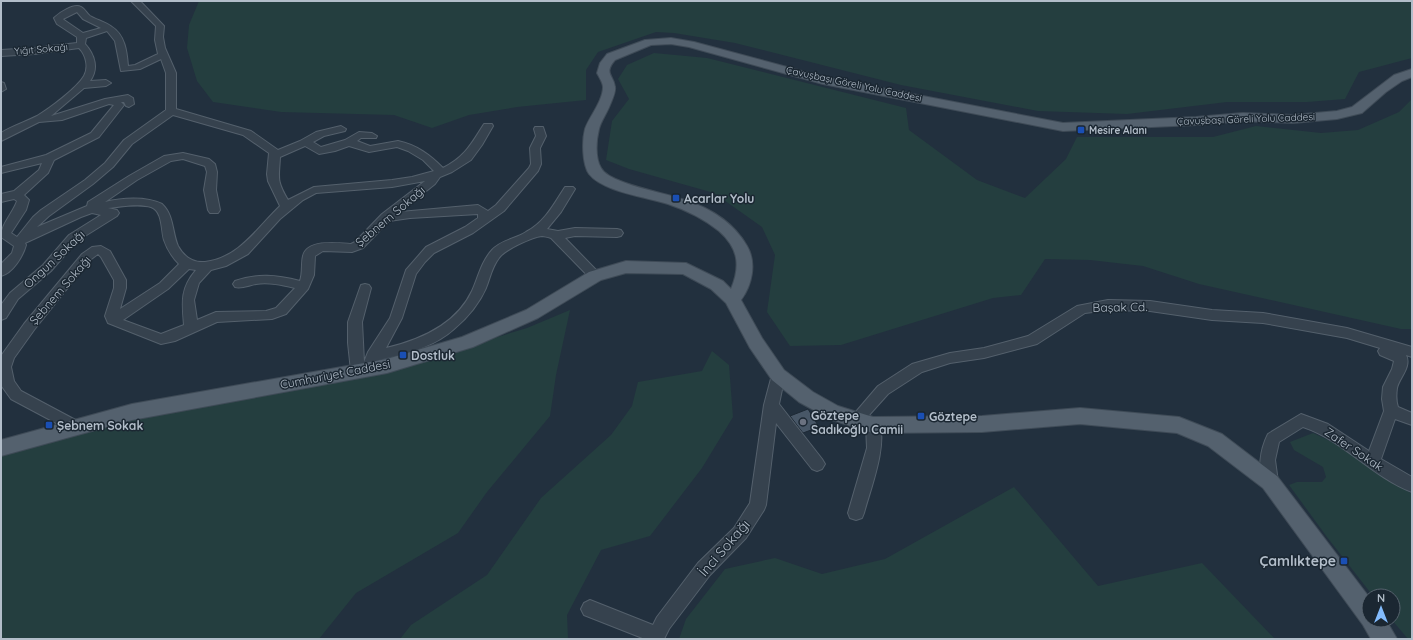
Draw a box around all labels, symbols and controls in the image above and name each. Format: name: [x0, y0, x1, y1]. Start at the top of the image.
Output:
street label: Yığıt Sokağı: [14, 40, 68, 58]
street label: Çavuşbaşı Göreli Yolu Caddesi: [785, 63, 923, 105]
street label: Çavuşbaşı Göreli Yolu Caddesi: [1177, 110, 1315, 128]
place label: Mesire Alanı: [1089, 124, 1147, 137]
marker: Mesire Alanı: [1076, 125, 1086, 135]
street label: Şebnem Sokağı: [352, 182, 428, 250]
place label: Acarlar Yolu: [684, 191, 754, 206]
marker: Acarlar Yolu: [671, 193, 681, 203]
street label: Ongun Sokağı: [20, 227, 88, 291]
street label: Şebnem Sokağı: [26, 252, 94, 328]
street label: Başak Cd.: [1092, 299, 1148, 315]
place label: Dostluk: [411, 348, 455, 363]
marker: Dostluk: [398, 350, 408, 360]
street label: Cumhuriyet Caddesi: [279, 356, 391, 392]
place label: Göztepe Sadıkoğlu Camii: [811, 408, 903, 437]
place label: Göztepe: [929, 409, 977, 424]
marker: Göztepe: [916, 411, 926, 421]
marker: Göztepe Sadıkoğlu Camii: [798, 417, 808, 427]
place label: Şebnem Sokak: [57, 418, 143, 433]
marker: Şebnem Sokak: [44, 420, 54, 430]
street label: Zafer Sokak: [1322, 424, 1386, 474]
street label: İnci Sokağı: [694, 516, 754, 580]
place label: Çamlıktepe: [1260, 552, 1336, 570]
marker: Çamlıktepe: [1339, 556, 1349, 566]
north arrow: [1361, 588, 1401, 628]
text: N: [1377, 591, 1385, 605]

